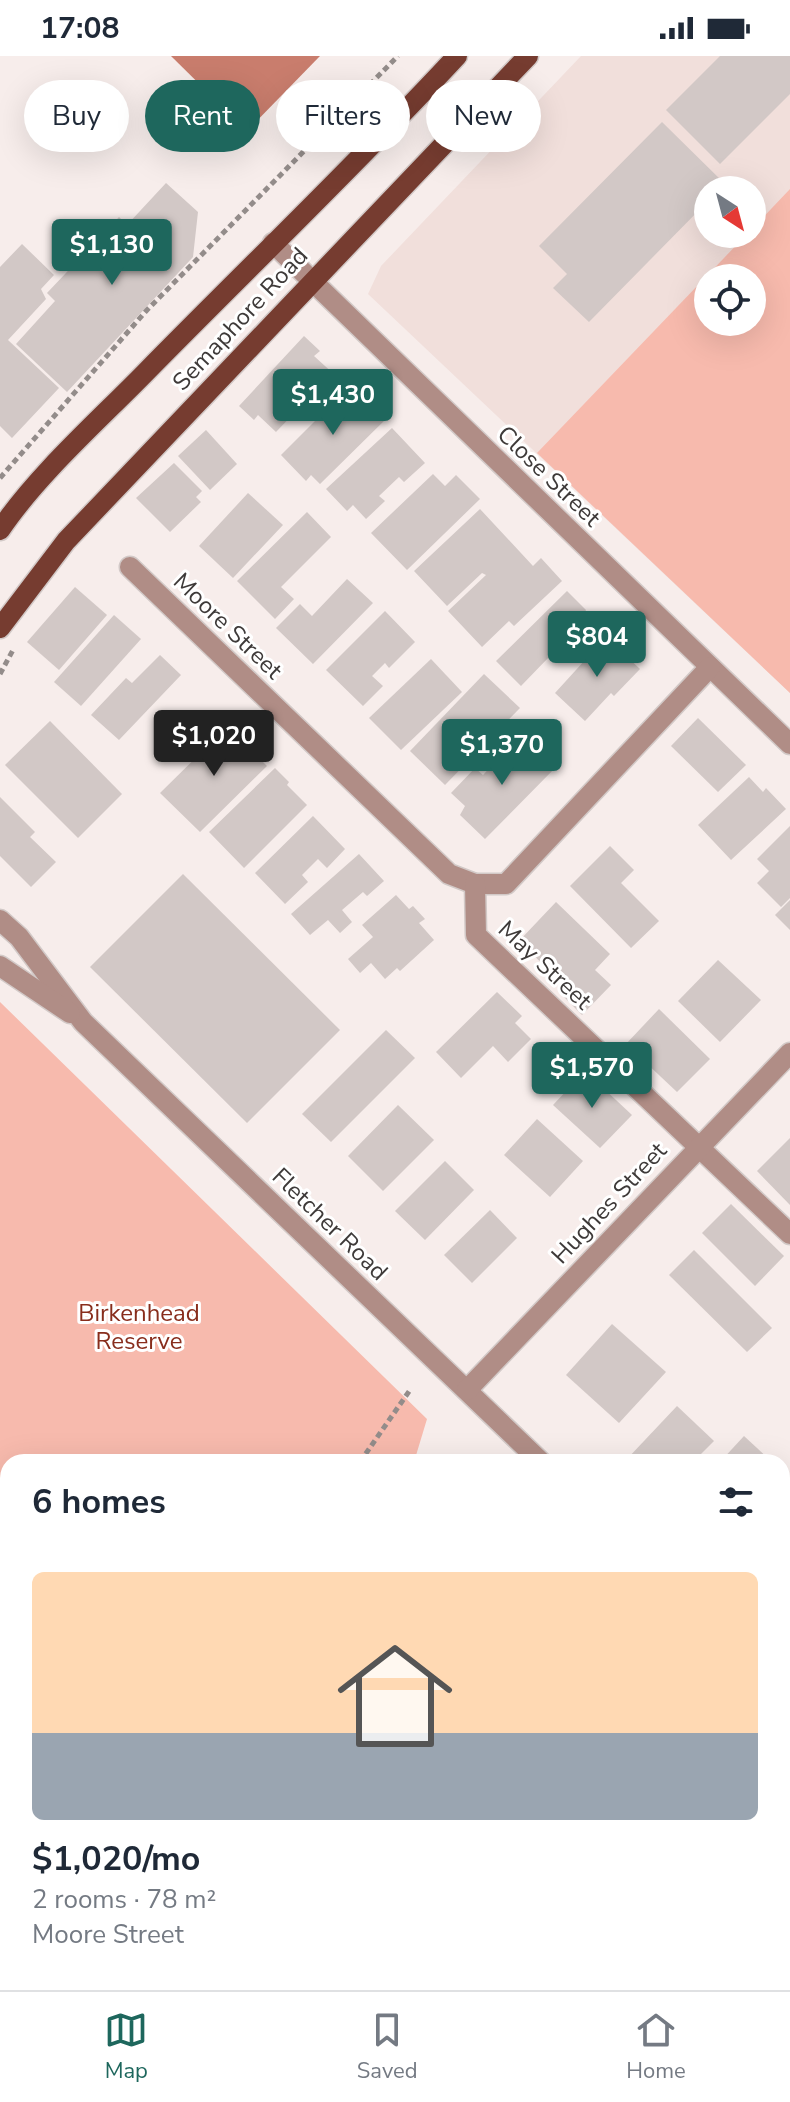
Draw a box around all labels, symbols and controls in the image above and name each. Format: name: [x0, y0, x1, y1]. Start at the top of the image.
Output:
text: 17:08: [40, 8, 119, 49]
chip: Buy: [24, 80, 129, 152]
chip: Rent: [145, 80, 260, 152]
chip: Filters: [276, 80, 410, 152]
chip: New: [426, 80, 541, 152]
north arrow: [694, 176, 766, 248]
map controls: [694, 176, 766, 336]
pin: $1,130: [47, 219, 177, 287]
text: $1,130: [70, 227, 154, 262]
street label: Semaphore Road: [165, 240, 315, 398]
button: locate: [694, 264, 766, 336]
pin: $1,430: [268, 369, 398, 437]
text: $1,430: [291, 377, 375, 412]
street label: Close Street: [490, 418, 608, 534]
street label: Moore Street: [167, 566, 290, 687]
pin: $804: [550, 611, 644, 679]
text: $804: [566, 619, 628, 654]
pin: $1,020: [149, 710, 279, 778]
text: $1,020: [172, 718, 256, 753]
pin: $1,370: [437, 719, 567, 787]
text: $1,370: [460, 727, 544, 762]
street label: May Street: [491, 913, 599, 1017]
pin: $1,570: [527, 1042, 657, 1110]
text: $1,570: [550, 1050, 634, 1085]
street label: Hughes Street: [544, 1135, 674, 1271]
street label: Fletcher Road: [265, 1161, 395, 1287]
park label: Birkenhead Reserve: [78, 1297, 200, 1357]
text: 6 homes: [32, 1479, 166, 1525]
icon: filters: [714, 1480, 758, 1524]
icon: home: [323, 1624, 467, 1768]
text: $1,020/mo: [32, 1836, 200, 1882]
text: 2 rooms · 78 m²: [32, 1882, 216, 1917]
text: Moore Street: [32, 1917, 184, 1952]
tab: Map: [104, 2008, 148, 2086]
tab: Saved: [357, 2008, 418, 2086]
tab: Home: [626, 2008, 686, 2086]

